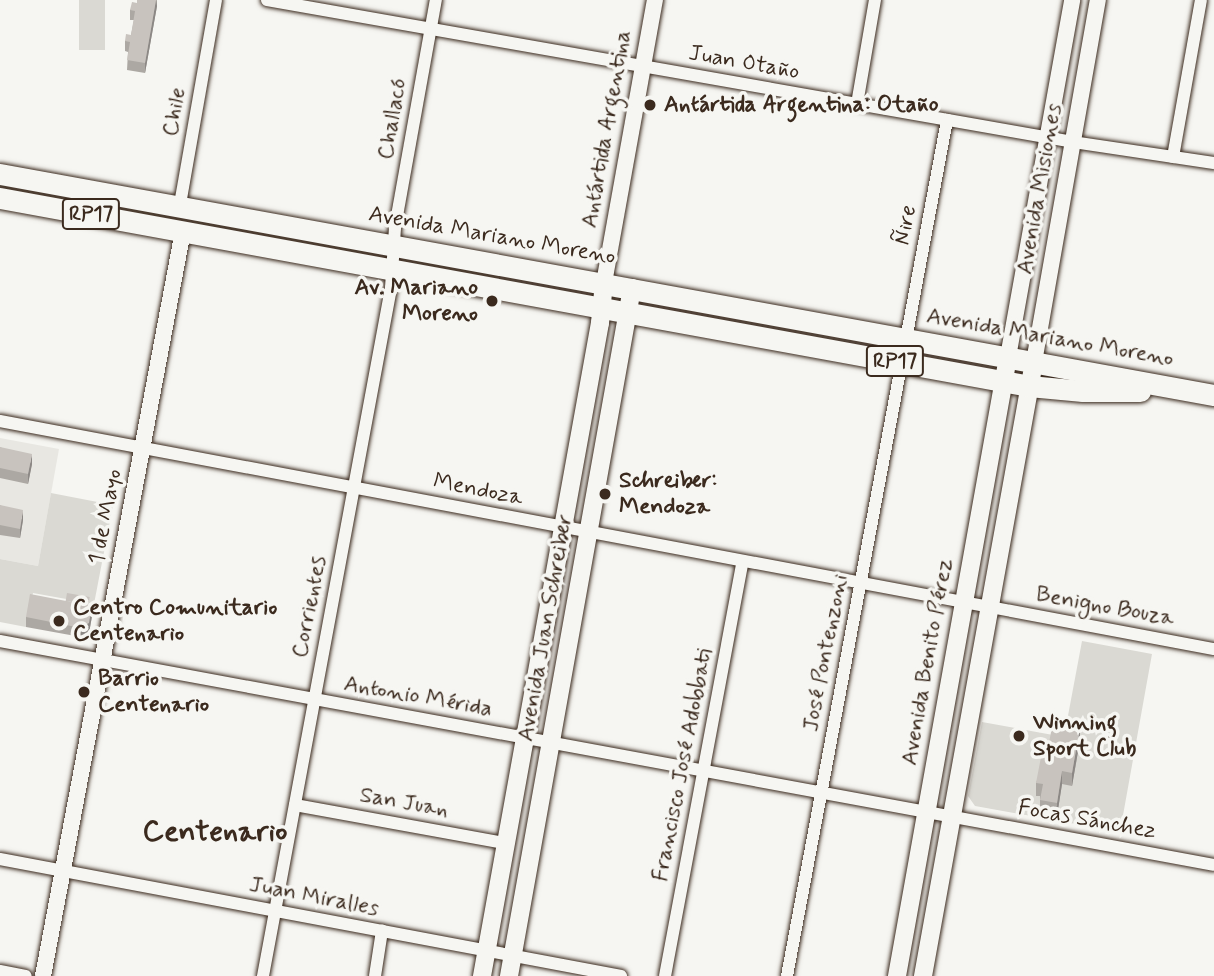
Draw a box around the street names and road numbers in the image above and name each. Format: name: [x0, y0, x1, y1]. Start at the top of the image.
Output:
street label: Antártida Argentina: [576, 28, 638, 230]
street label: Juan Otaño: [685, 39, 803, 87]
street label: Challacó: [372, 76, 414, 162]
street label: Chile: [157, 85, 193, 139]
street label: Avenida Misiones: [1011, 102, 1069, 276]
road number: RP17: [61, 196, 121, 232]
street label: Avenida Mariano Moreno: [365, 200, 619, 272]
street label: Ñire: [889, 203, 923, 247]
street label: Avenida Mariano Moreno: [923, 302, 1177, 374]
road number: RP17: [865, 344, 925, 378]
street label: 1 de Mayo: [83, 466, 129, 568]
street label: Mendoza: [431, 468, 525, 512]
street label: Avenida Juan Schreiber: [512, 512, 580, 744]
street label: Corrientes: [287, 554, 333, 660]
street label: Avenida Benito Pérez: [896, 557, 960, 767]
street label: José Pontenzoni: [797, 572, 855, 734]
street label: Benigno Bouza: [1033, 581, 1177, 633]
street label: Francisco José Adobbati: [647, 646, 719, 884]
street label: Antonio Mérida: [342, 670, 494, 724]
street label: San Juan: [357, 781, 451, 825]
street label: Focas Sánchez: [1016, 794, 1158, 846]
street label: Juan Miralles: [247, 871, 381, 923]

